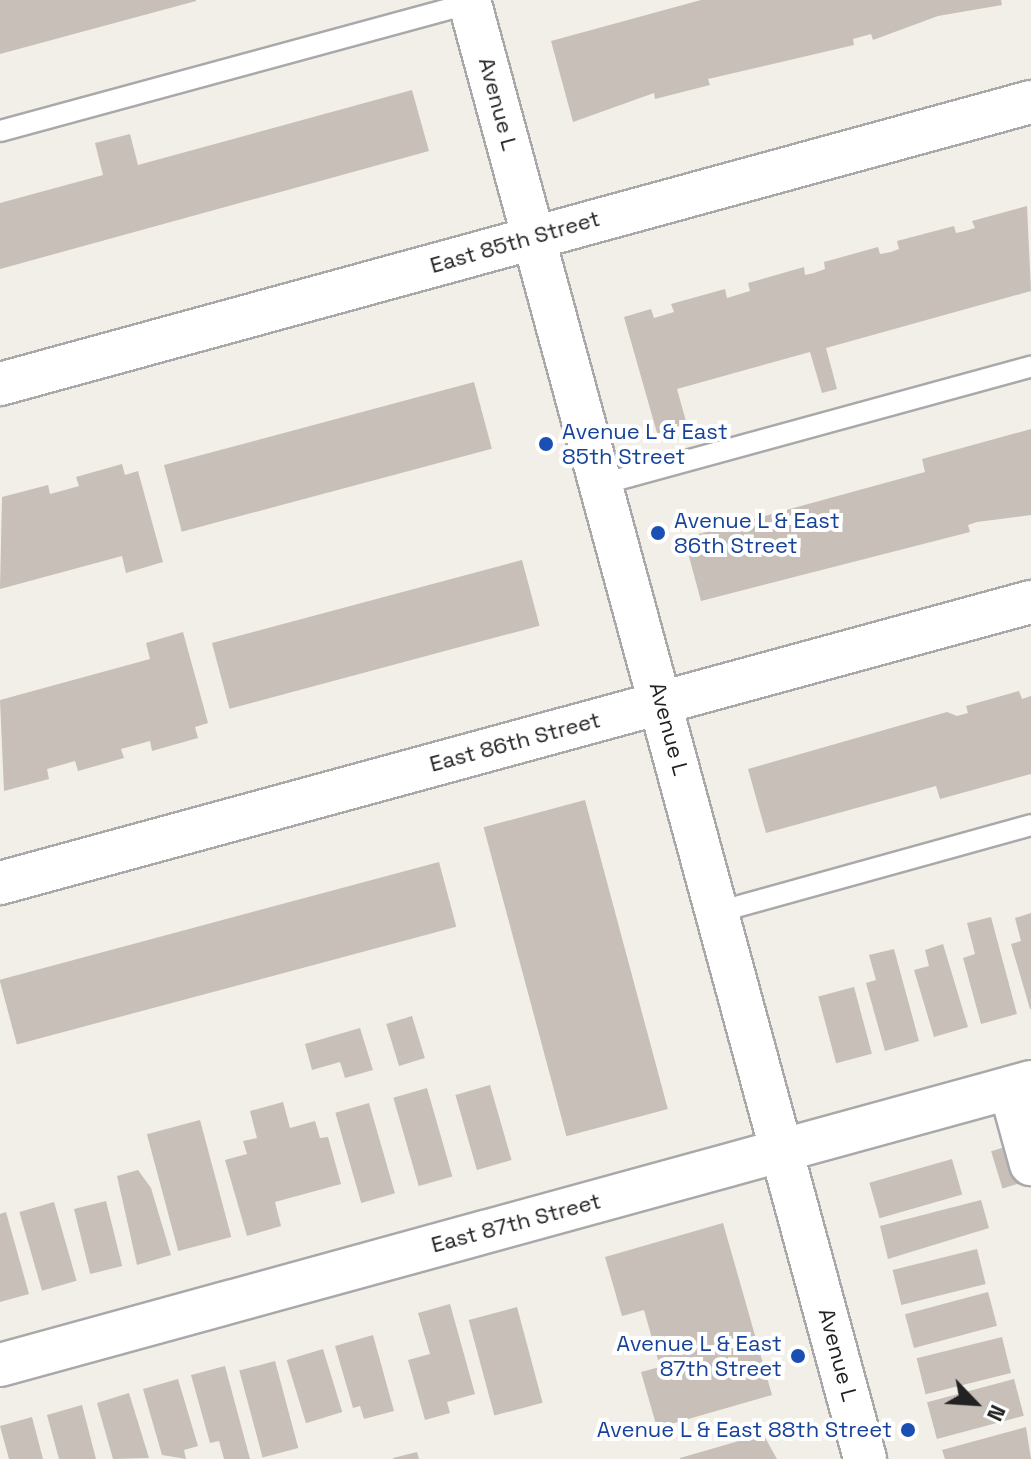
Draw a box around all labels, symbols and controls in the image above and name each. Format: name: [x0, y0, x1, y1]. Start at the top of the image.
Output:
street label: Avenue L: [473, 55, 523, 153]
street label: East 85th Street: [427, 205, 603, 279]
place label: Avenue L & East 85th Street: [562, 418, 728, 470]
marker: Avenue L & East 85th Street: [537, 435, 555, 453]
place label: Avenue L & East 86th Street: [674, 507, 840, 558]
marker: Avenue L & East 86th Street: [649, 524, 667, 542]
street label: Avenue L: [644, 680, 694, 778]
street label: East 86th Street: [427, 707, 603, 777]
street label: East 87th Street: [428, 1188, 604, 1258]
street label: Avenue L: [813, 1306, 863, 1404]
place label: Avenue L & East 87th Street: [616, 1330, 782, 1382]
marker: Avenue L & East 87th Street: [789, 1347, 807, 1365]
north arrow: [935, 1363, 1015, 1443]
text: N: [981, 1401, 1013, 1426]
place label: Avenue L & East 88th Street: [596, 1417, 892, 1443]
marker: Avenue L & East 88th Street: [899, 1421, 917, 1439]

